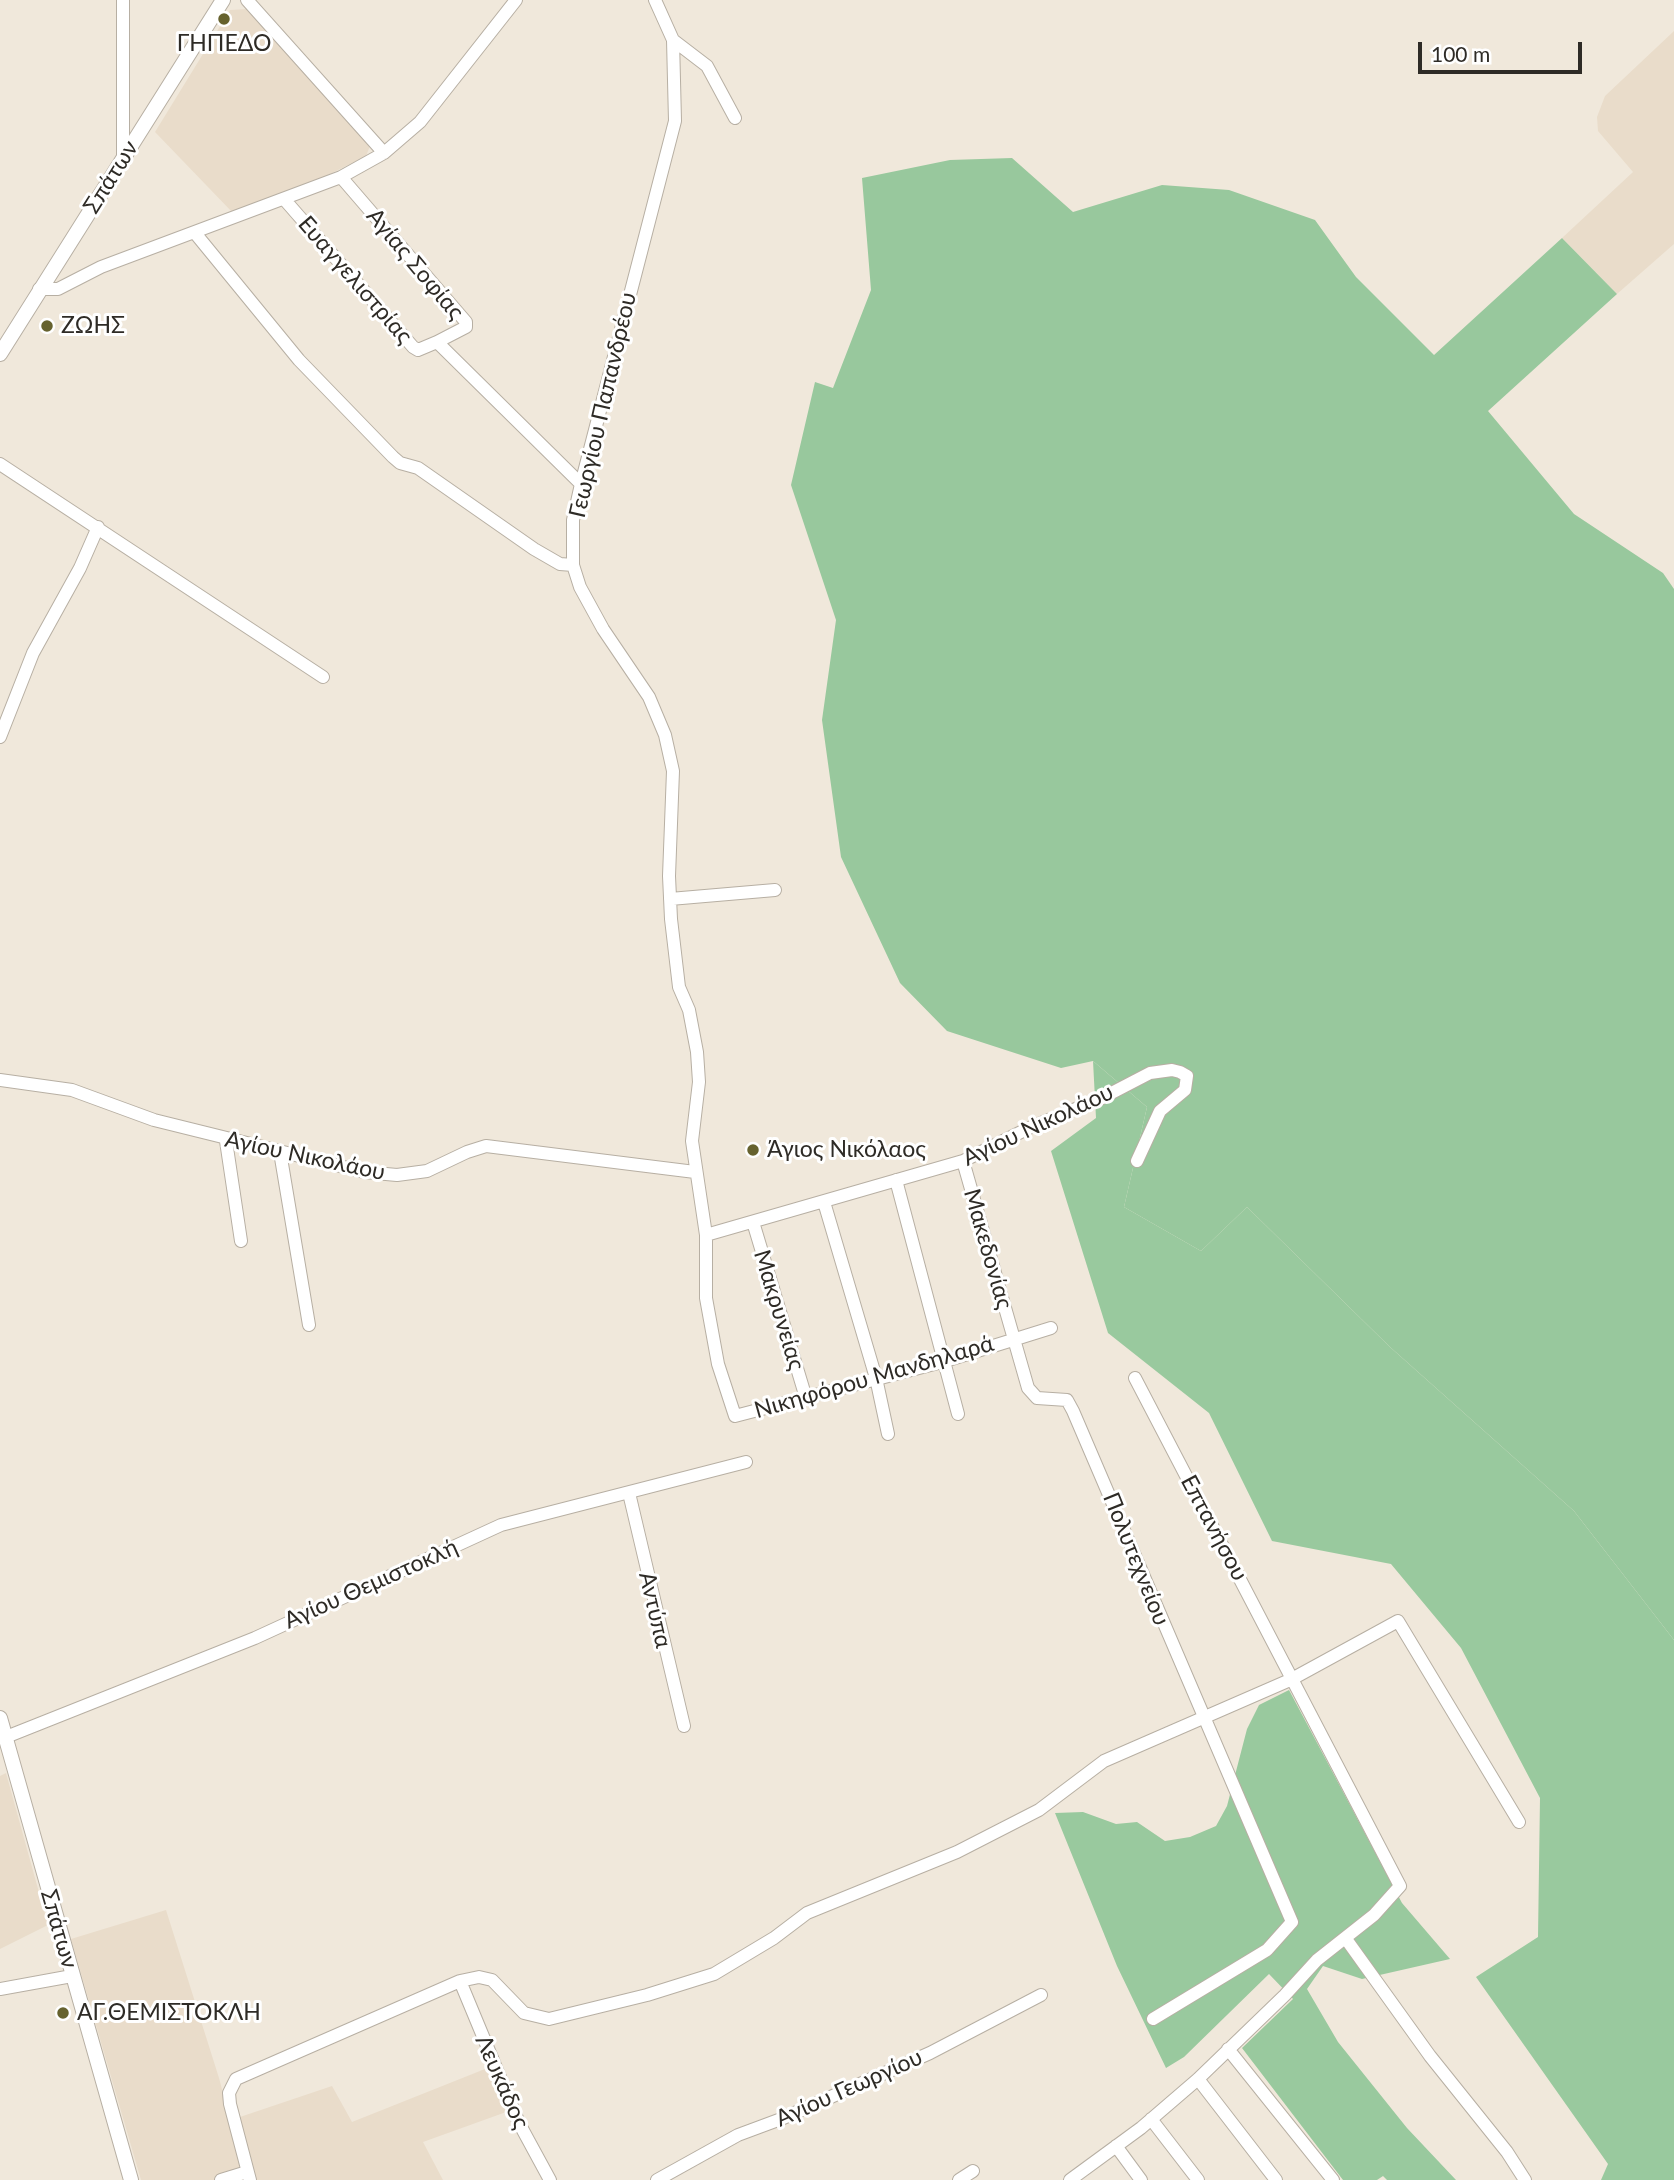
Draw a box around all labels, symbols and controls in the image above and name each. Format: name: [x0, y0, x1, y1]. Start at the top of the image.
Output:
marker: ΓΗΠΕΔΟ: [216, 11, 232, 27]
scale bar: [1422, 28, 1586, 72]
place label: ΓΗΠΕΔΟ: [177, 30, 271, 58]
text: 100 m: [1431, 41, 1490, 66]
street label: Σπάτων: [78, 135, 144, 219]
street label: Αγίας Σοφίας: [360, 203, 470, 325]
street label: Ευαγγελιστρίας: [292, 211, 418, 349]
street label: Γεωργίου Παπανδρέου: [564, 290, 642, 520]
place label: ΖΩΗΣ: [61, 312, 125, 340]
marker: ΖΩΗΣ: [39, 318, 55, 334]
street label: Αγίου Νικολάου: [958, 1078, 1118, 1172]
street label: Αγίου Νικολάου: [222, 1126, 388, 1186]
place label: Άγιος Νικόλαος: [767, 1136, 926, 1164]
marker: Άγιος Νικόλαος: [745, 1142, 761, 1158]
street label: Μακεδονίας: [958, 1186, 1018, 1312]
street label: Μακρυνείας: [748, 1247, 810, 1373]
street label: Νικηφόρου Μανδηλαρά: [751, 1330, 997, 1424]
street label: Επτανήσου: [1175, 1470, 1253, 1586]
street label: Πολυτεχνείου: [1097, 1489, 1175, 1629]
street label: Αγίου Θεμιστοκλή: [280, 1533, 462, 1635]
street label: Αντύπα: [633, 1569, 677, 1651]
street label: Σπάτων: [35, 1886, 83, 1972]
place label: ΑΓ.ΘΕΜΙΣΤΟΚΛΗ: [77, 1999, 261, 2027]
marker: ΑΓ.ΘΕΜΙΣΤΟΚΛΗ: [55, 2005, 71, 2021]
street label: Λευκάδος: [469, 2031, 535, 2133]
street label: Αγίου Γεωργίου: [771, 2043, 927, 2133]

